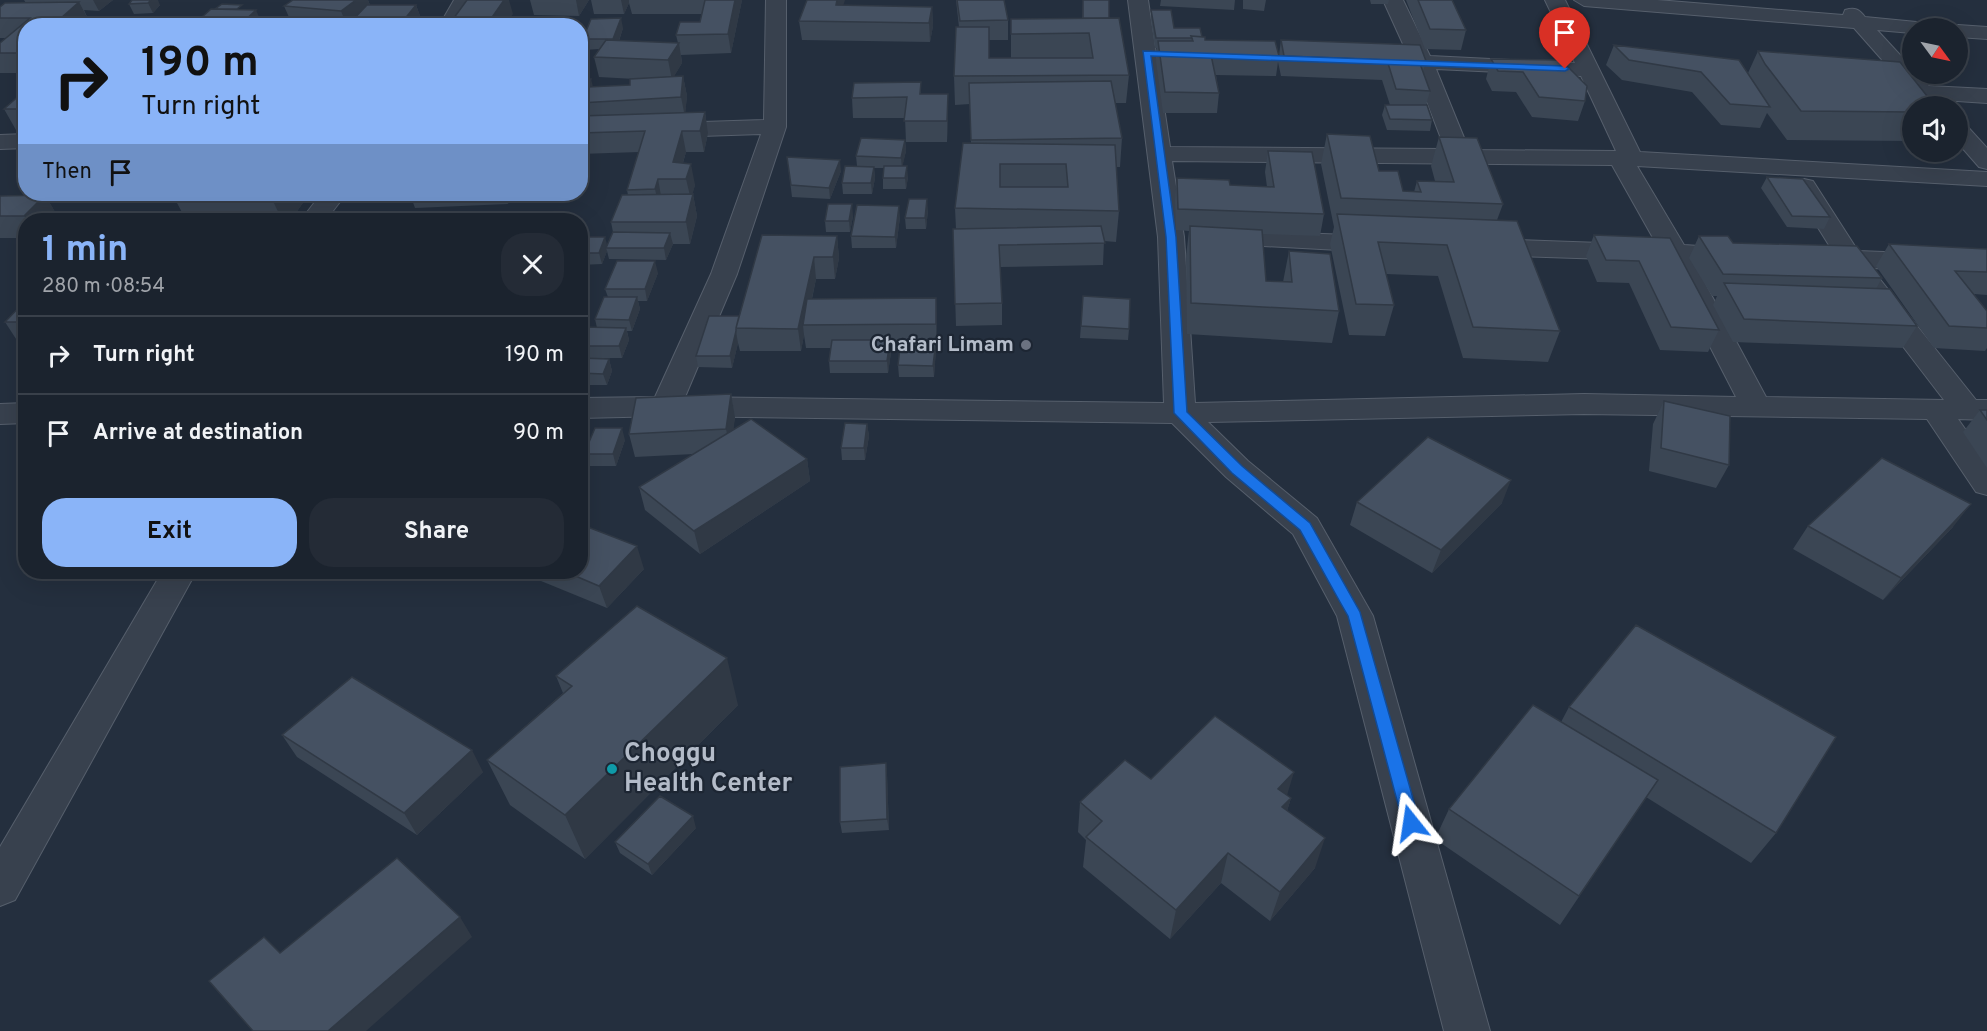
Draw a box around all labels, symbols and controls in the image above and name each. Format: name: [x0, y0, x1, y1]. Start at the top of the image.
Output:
pin: [1539, 7, 1590, 69]
icon: arrive: [1548, 16, 1581, 49]
north arrow: [1902, 18, 1968, 84]
map controls: [1902, 18, 1968, 162]
text: 190 m: [141, 38, 259, 91]
icon: right: [42, 42, 120, 120]
text: Turn right: [141, 90, 260, 124]
button: sound: [1902, 96, 1968, 162]
icon: arrive: [104, 156, 137, 189]
text: Then: [42, 159, 92, 186]
text: 1 min: [42, 228, 128, 274]
button: close: [501, 233, 564, 296]
text: 280 m · 08:54: [42, 274, 165, 300]
place label: Chafari Limam: [871, 332, 1014, 359]
marker: Chafari Limam: [1019, 338, 1033, 352]
icon: right: [42, 339, 75, 372]
text: Turn right: [93, 342, 195, 369]
text: 190 m: [505, 342, 564, 369]
icon: arrive: [42, 417, 75, 450]
text: Arrive at destination: [93, 420, 303, 447]
text: 90 m: [513, 420, 564, 447]
button: Exit: [42, 498, 297, 567]
button: Share: [309, 498, 564, 567]
place label: Choggu Health Center: [624, 738, 792, 801]
marker: Choggu Health Center: [605, 762, 619, 776]
position arrow: [1379, 791, 1443, 855]

